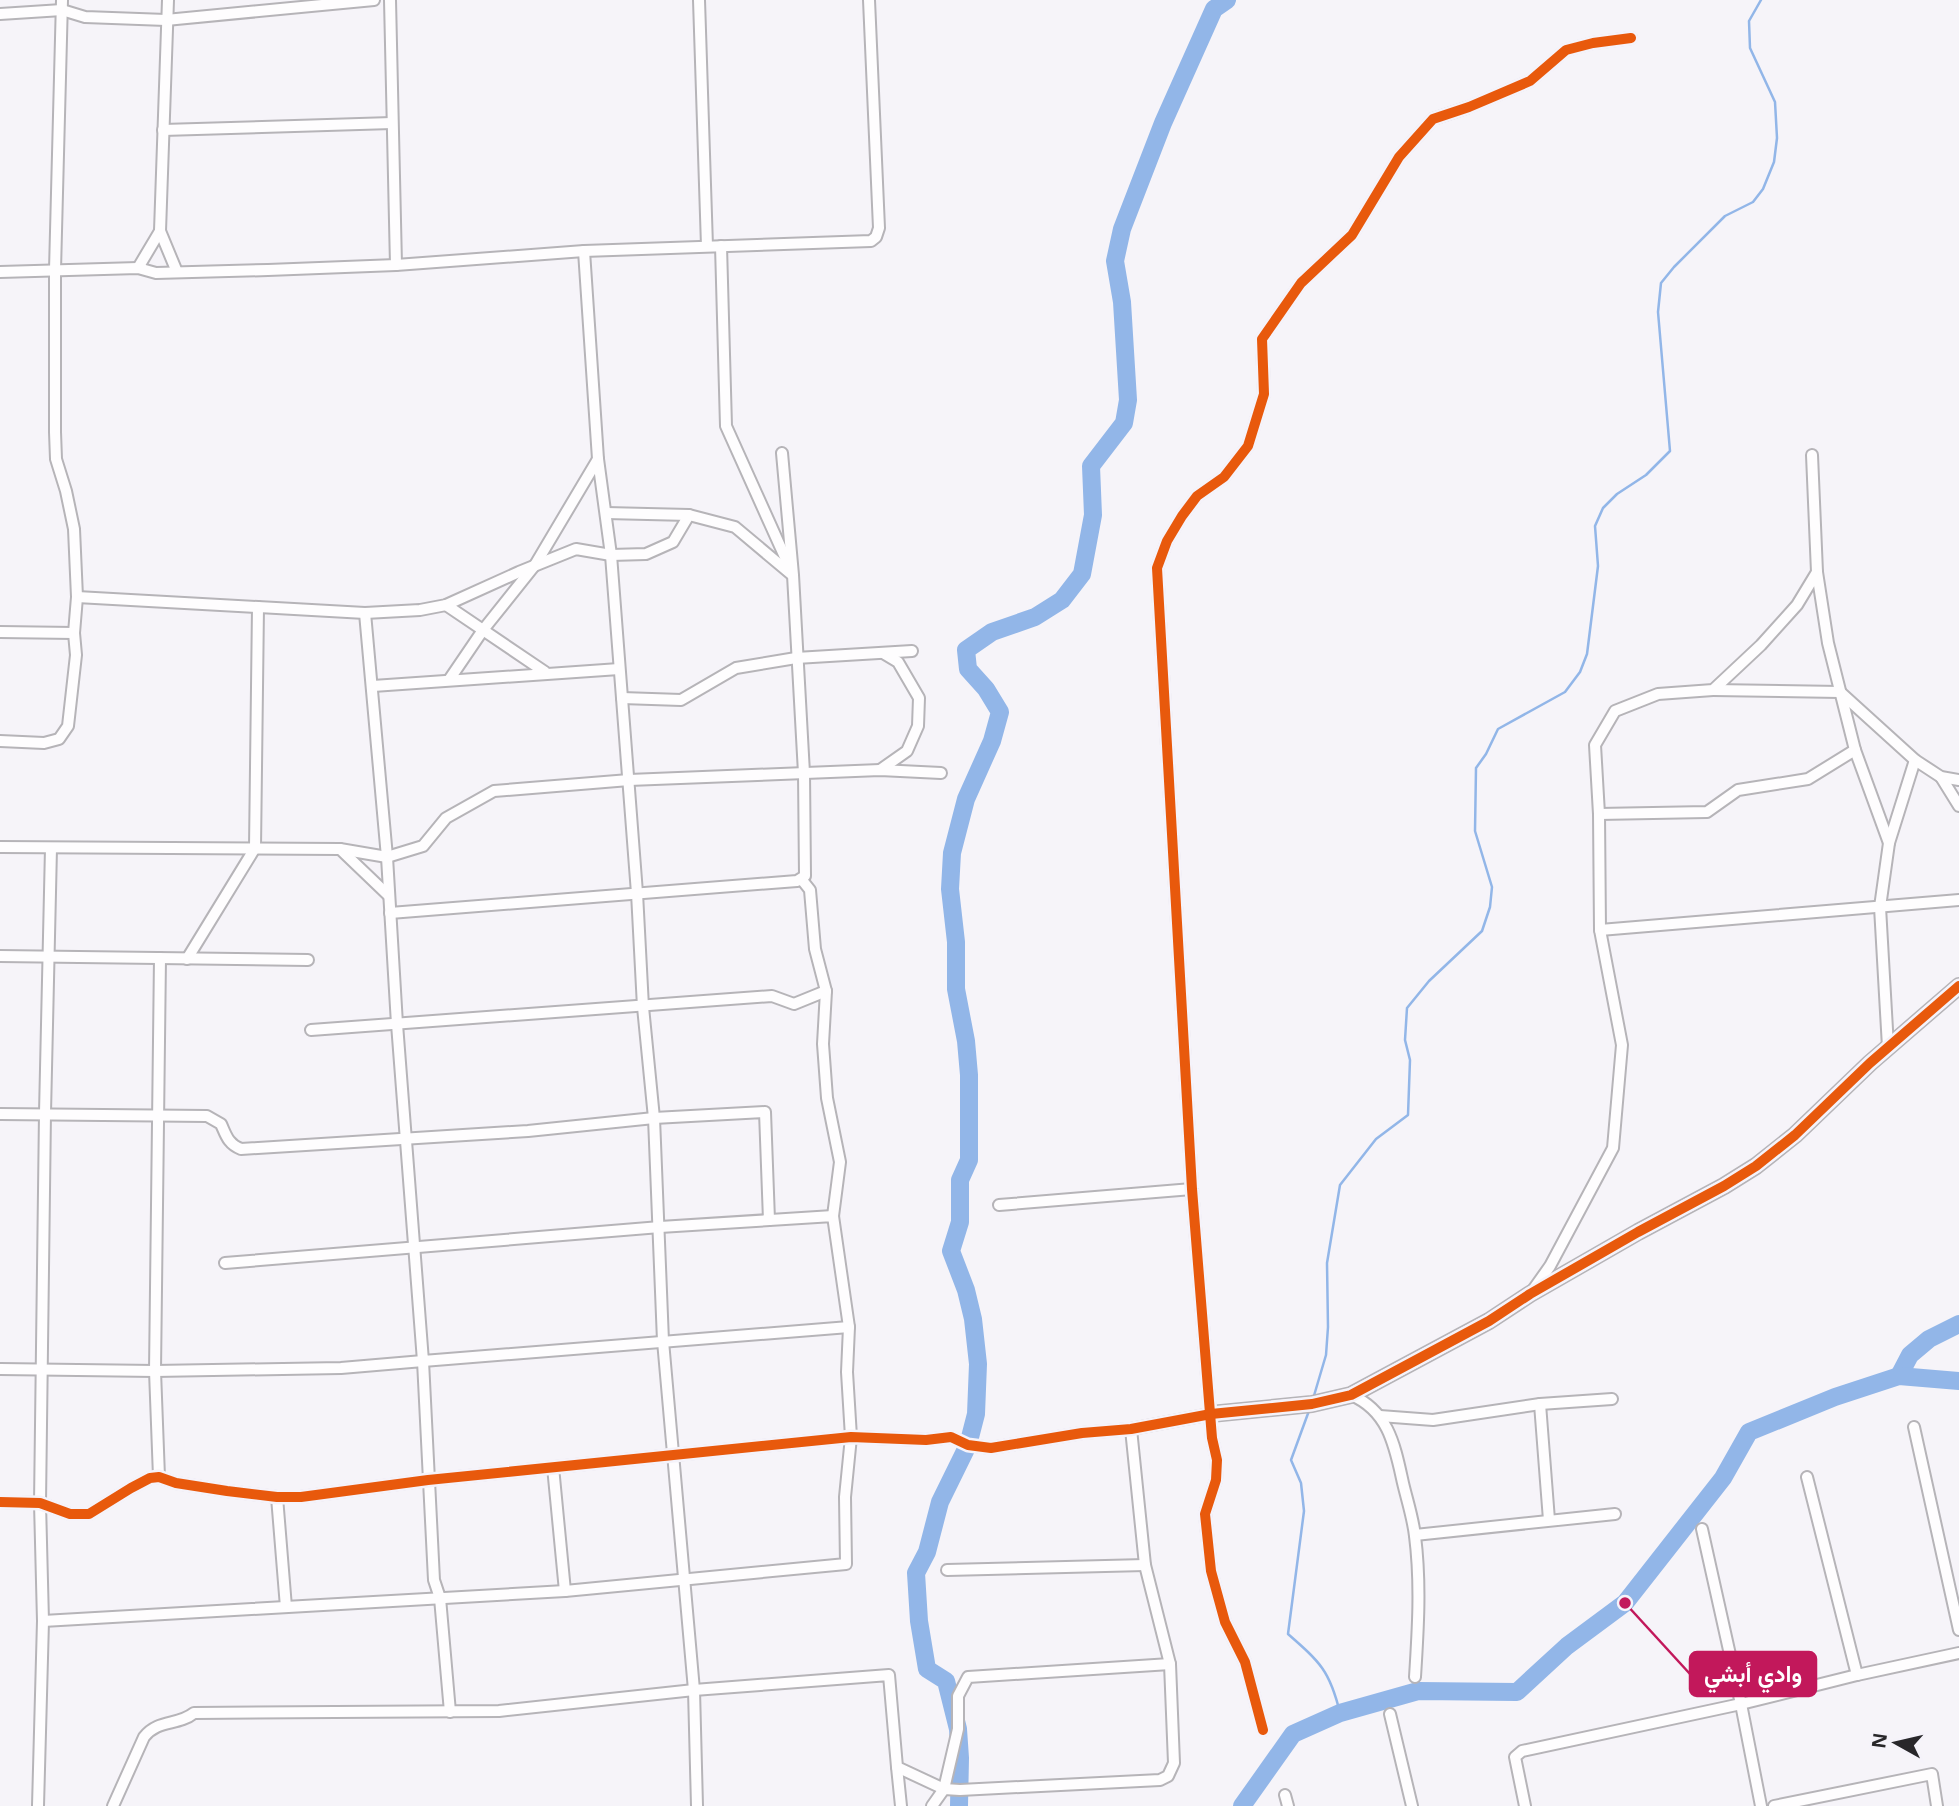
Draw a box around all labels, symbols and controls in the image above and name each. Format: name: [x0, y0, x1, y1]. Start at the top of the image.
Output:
callout: وادي أبشي: [1690, 1652, 1816, 1696]
text: وادي أبشي: [1704, 1657, 1802, 1694]
north arrow: [1861, 1708, 1931, 1778]
text: N: [1865, 1731, 1893, 1750]

